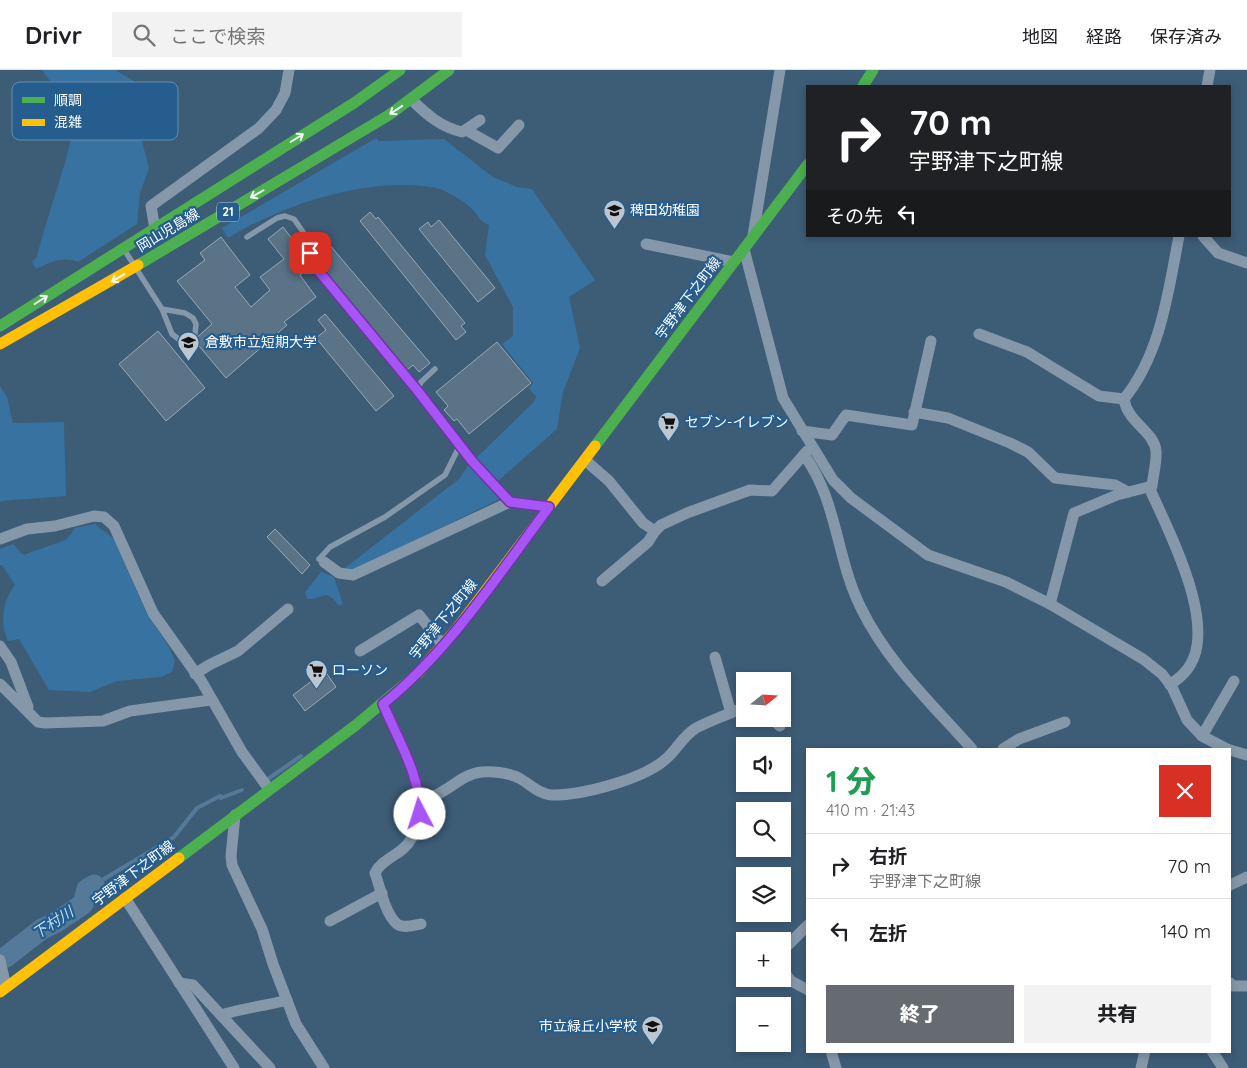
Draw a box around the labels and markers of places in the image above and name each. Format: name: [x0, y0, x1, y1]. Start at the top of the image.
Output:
school or university icon: 稗田幼稚園: [602, 198, 626, 229]
place label: 稗田幼稚園: [630, 201, 700, 219]
pin: [289, 232, 331, 274]
school or university icon: 倉敷市立短期大学: [177, 330, 201, 361]
place label: 倉敷市立短期大学: [205, 333, 317, 351]
supermarket icon: セブン-イレブン: [657, 410, 681, 441]
place label: セブン-イレブン: [685, 413, 788, 431]
supermarket icon: ローソン: [304, 658, 328, 689]
place label: ローソン: [332, 661, 388, 679]
school or university icon: 市立緑丘小学校: [641, 1014, 665, 1045]
place label: 市立緑丘小学校: [539, 1017, 637, 1035]

